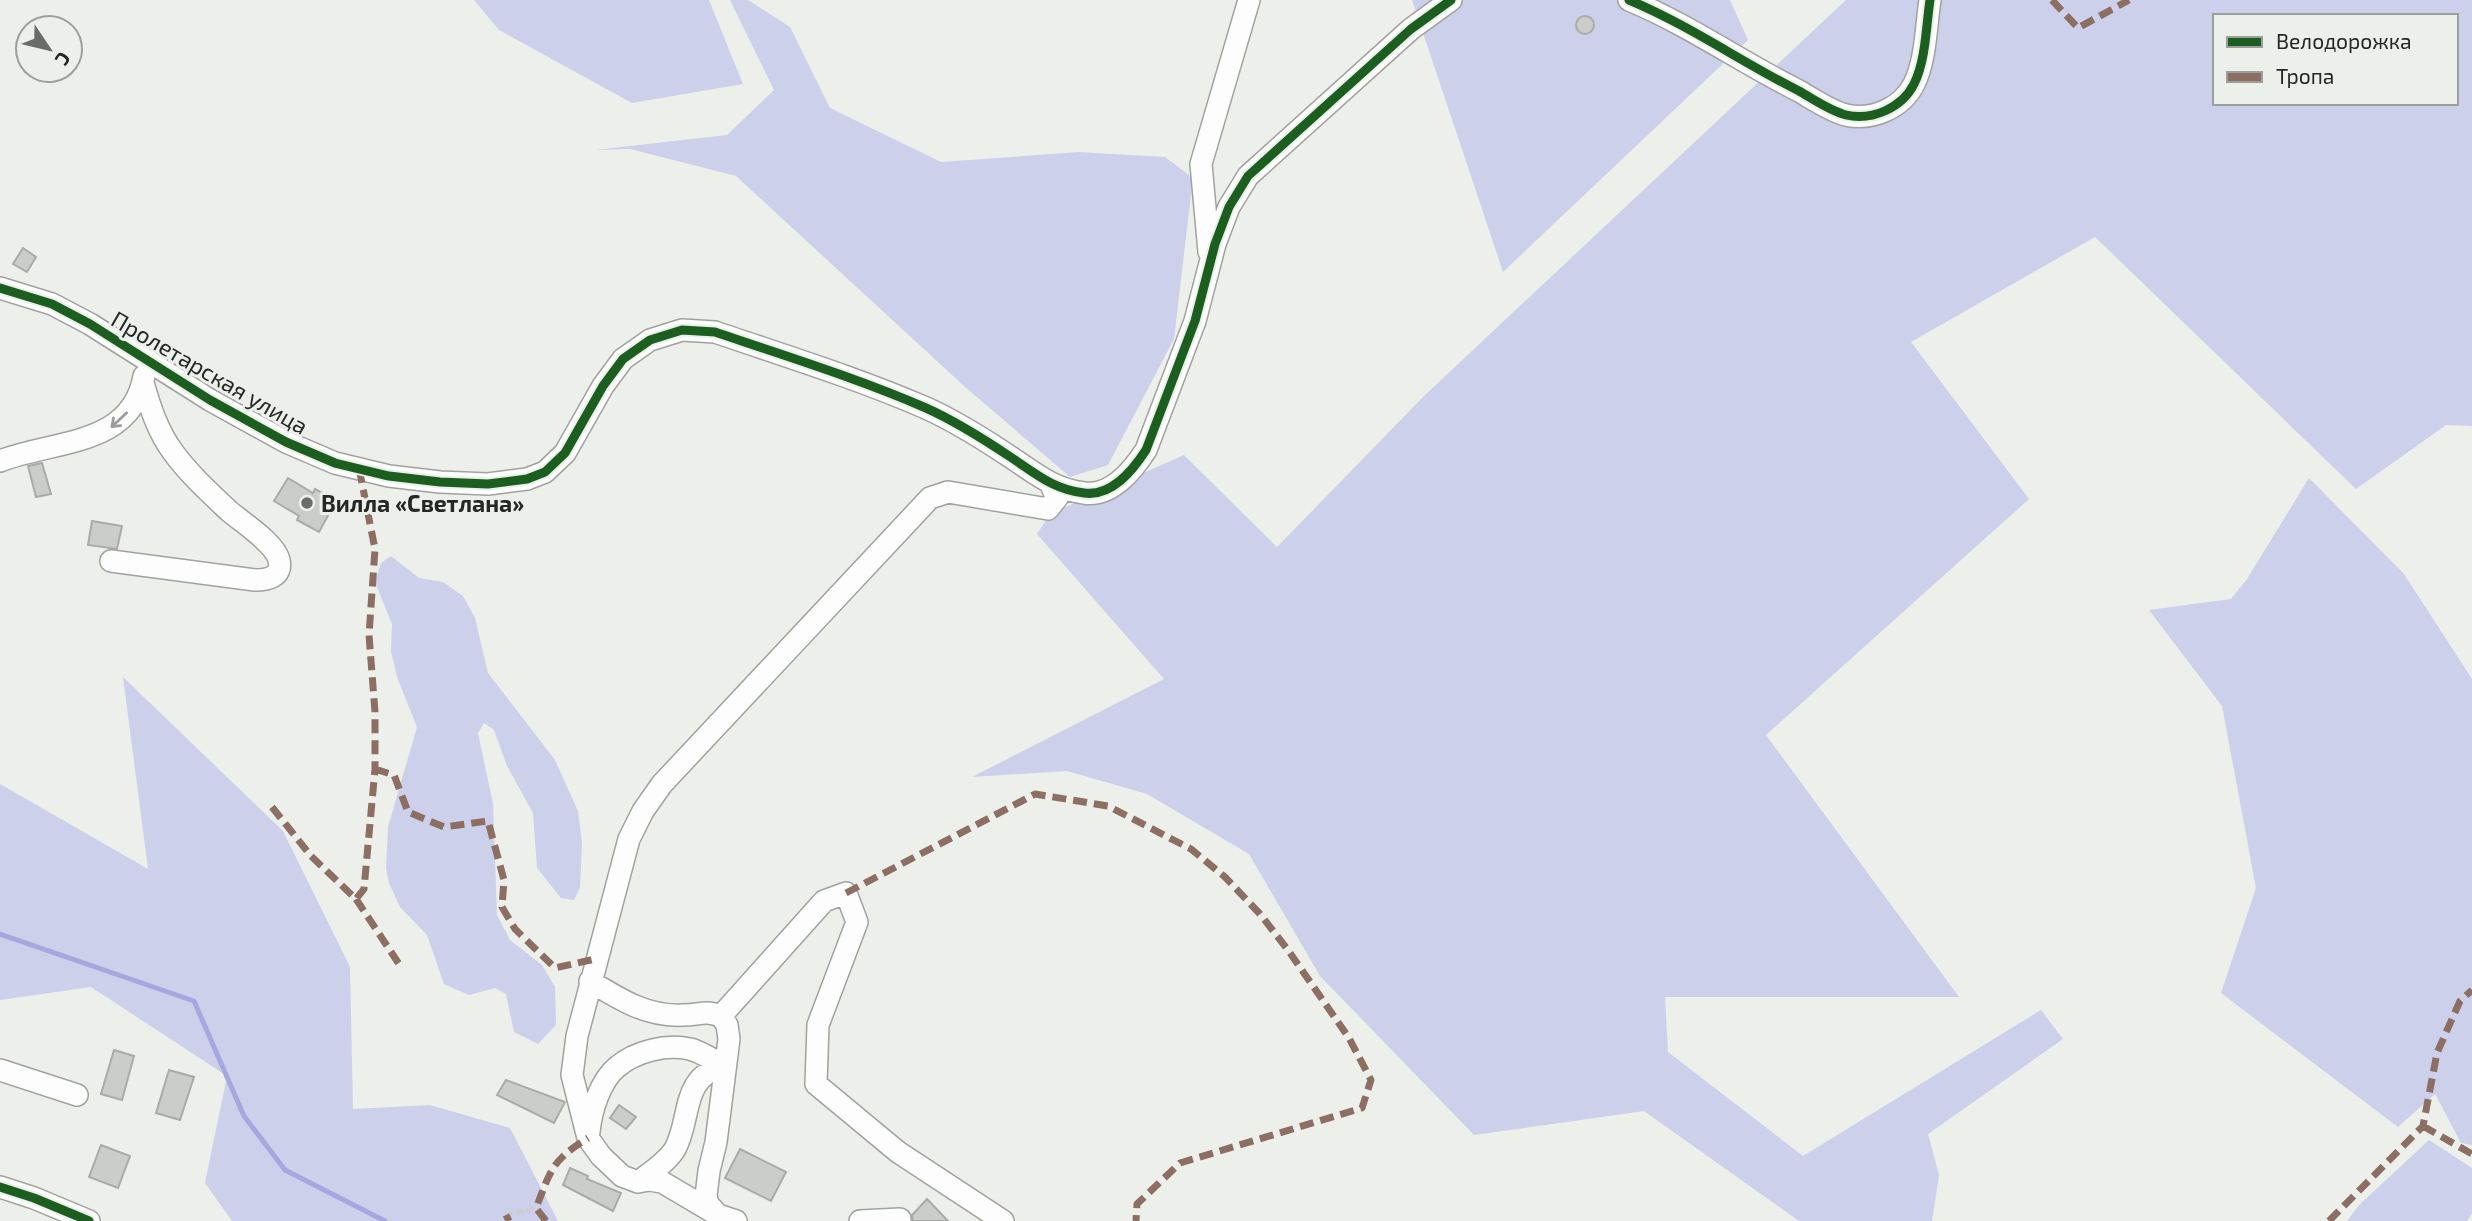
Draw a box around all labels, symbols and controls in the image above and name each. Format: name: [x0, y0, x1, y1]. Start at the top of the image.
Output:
north arrow: [14, 14, 84, 84]
legend: [2213, 14, 2458, 105]
text: Велодорожка: [2276, 28, 2412, 53]
text: С: [51, 48, 76, 70]
text: Тропа: [2276, 63, 2334, 88]
street label: Пролетарская улица: [106, 304, 313, 441]
one-way arrow: [110, 412, 128, 428]
place label: Вилла «Светлана»: [321, 489, 524, 517]
marker: Вилла «Светлана»: [299, 495, 315, 511]

